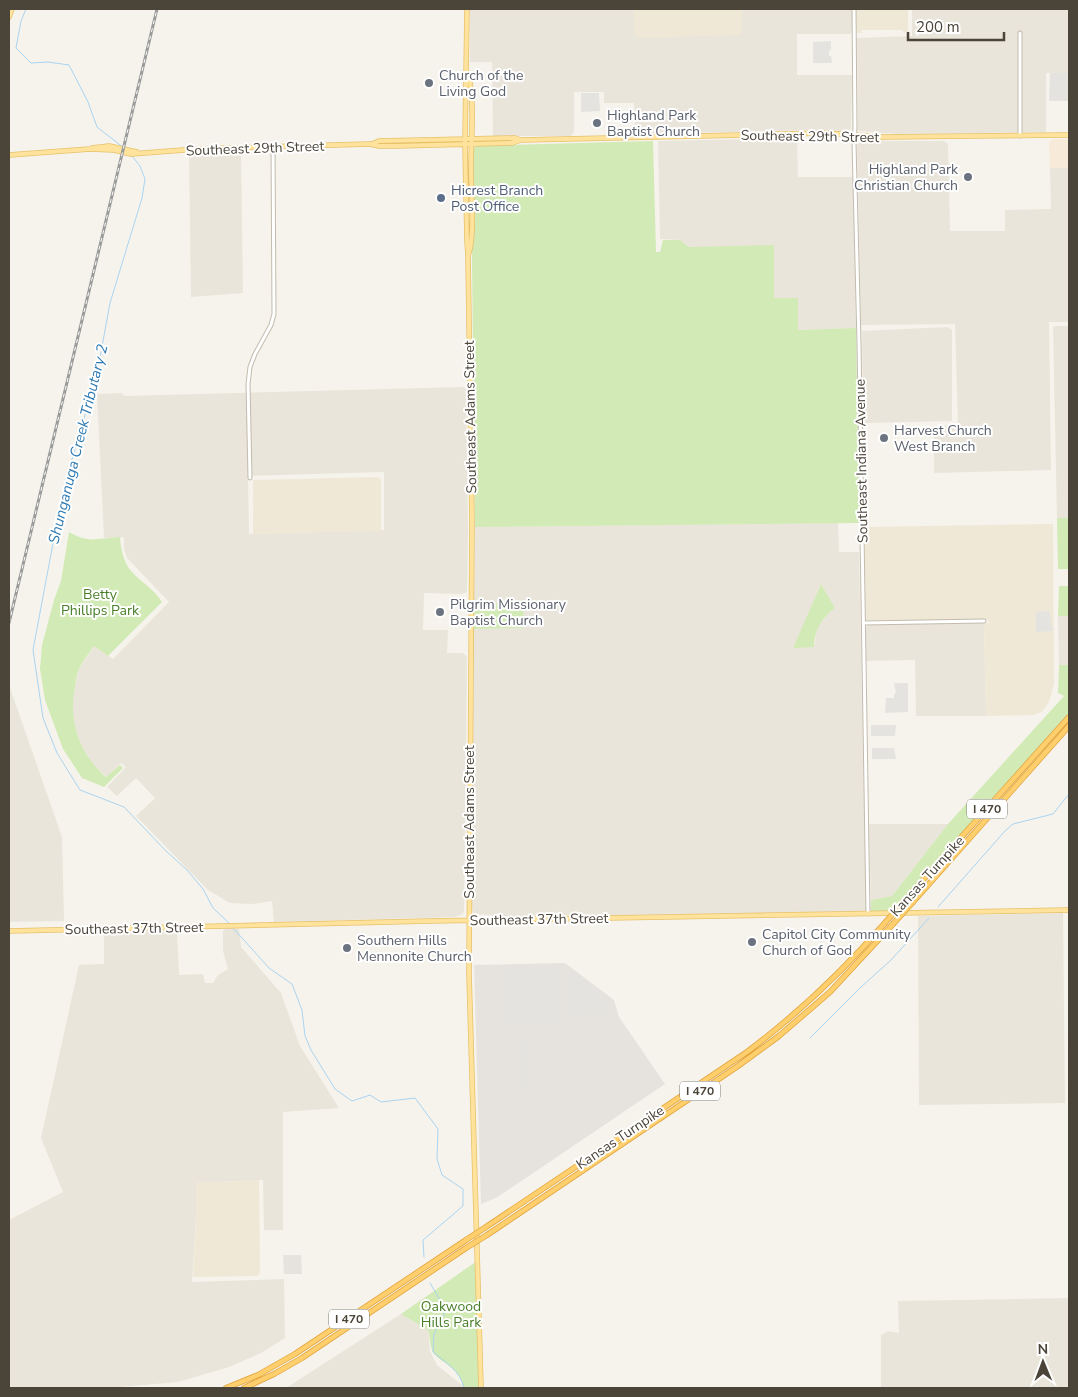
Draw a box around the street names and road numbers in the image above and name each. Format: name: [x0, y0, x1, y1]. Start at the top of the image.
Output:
street label: Southeast 29th Street: [741, 126, 880, 147]
street label: Southeast 29th Street: [185, 137, 325, 160]
street label: Southeast Adams Street: [460, 340, 481, 494]
street label: Southeast Indiana Avenue: [851, 379, 872, 543]
street label: Southeast Adams Street: [460, 745, 479, 899]
road number: I 470: [967, 800, 1007, 819]
street label: Kansas Turnpike: [886, 832, 969, 921]
street label: Southeast 37th Street: [470, 909, 609, 930]
street label: Southeast 37th Street: [65, 918, 204, 939]
road number: I 470: [680, 1082, 720, 1100]
street label: Kansas Turnpike: [572, 1101, 668, 1174]
road number: I 470: [329, 1310, 369, 1328]

